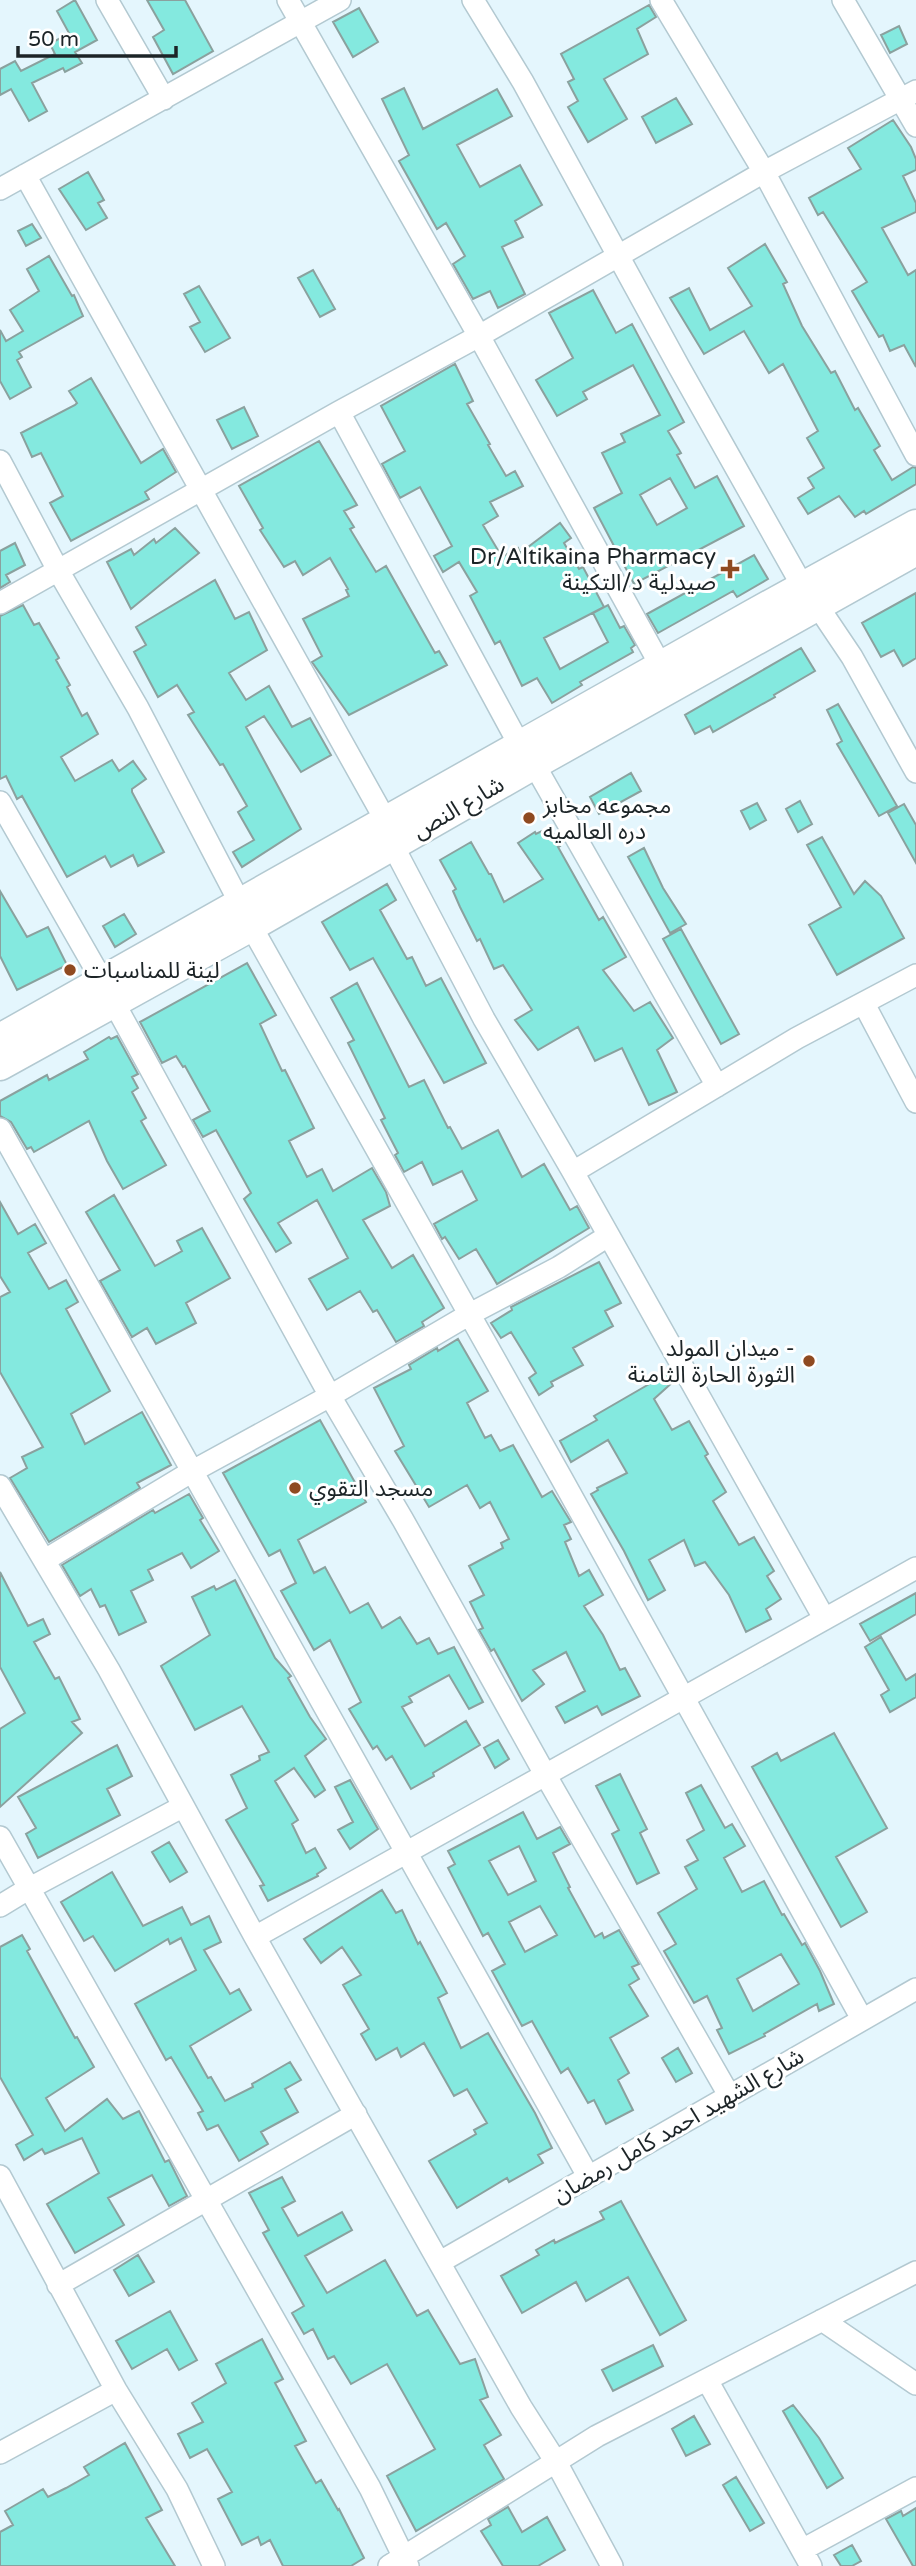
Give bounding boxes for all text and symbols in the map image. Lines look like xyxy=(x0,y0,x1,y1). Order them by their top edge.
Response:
scale bar xyxy=(18,14,175,58)
text: 50 m xyxy=(28,27,79,52)
place label: Dr/Altikaina Pharmacy صيدلية د/التكينة xyxy=(470,543,716,597)
marker: Dr/Altikaina Pharmacy صيدلية د/التكينة xyxy=(722,561,738,577)
street label: شارع النص xyxy=(408,770,510,847)
place label: مجموعه مخابز دره العالميه xyxy=(542,792,671,846)
marker: مجموعه مخابز دره العالميه xyxy=(521,810,537,826)
place label: لينة للمناسبات xyxy=(84,957,220,985)
marker: لينة للمناسبات xyxy=(62,962,78,978)
place label: ميدان المولد - الثورة الحارة الثامنة xyxy=(628,1335,795,1389)
marker: ميدان المولد - الثورة الحارة الثامنة xyxy=(801,1353,817,1369)
place label: مسجد التقوي xyxy=(309,1475,433,1505)
marker: مسجد التقوي xyxy=(287,1480,303,1496)
street label: شارع الشهيد احمد كامل رمضان xyxy=(548,2042,810,2211)

